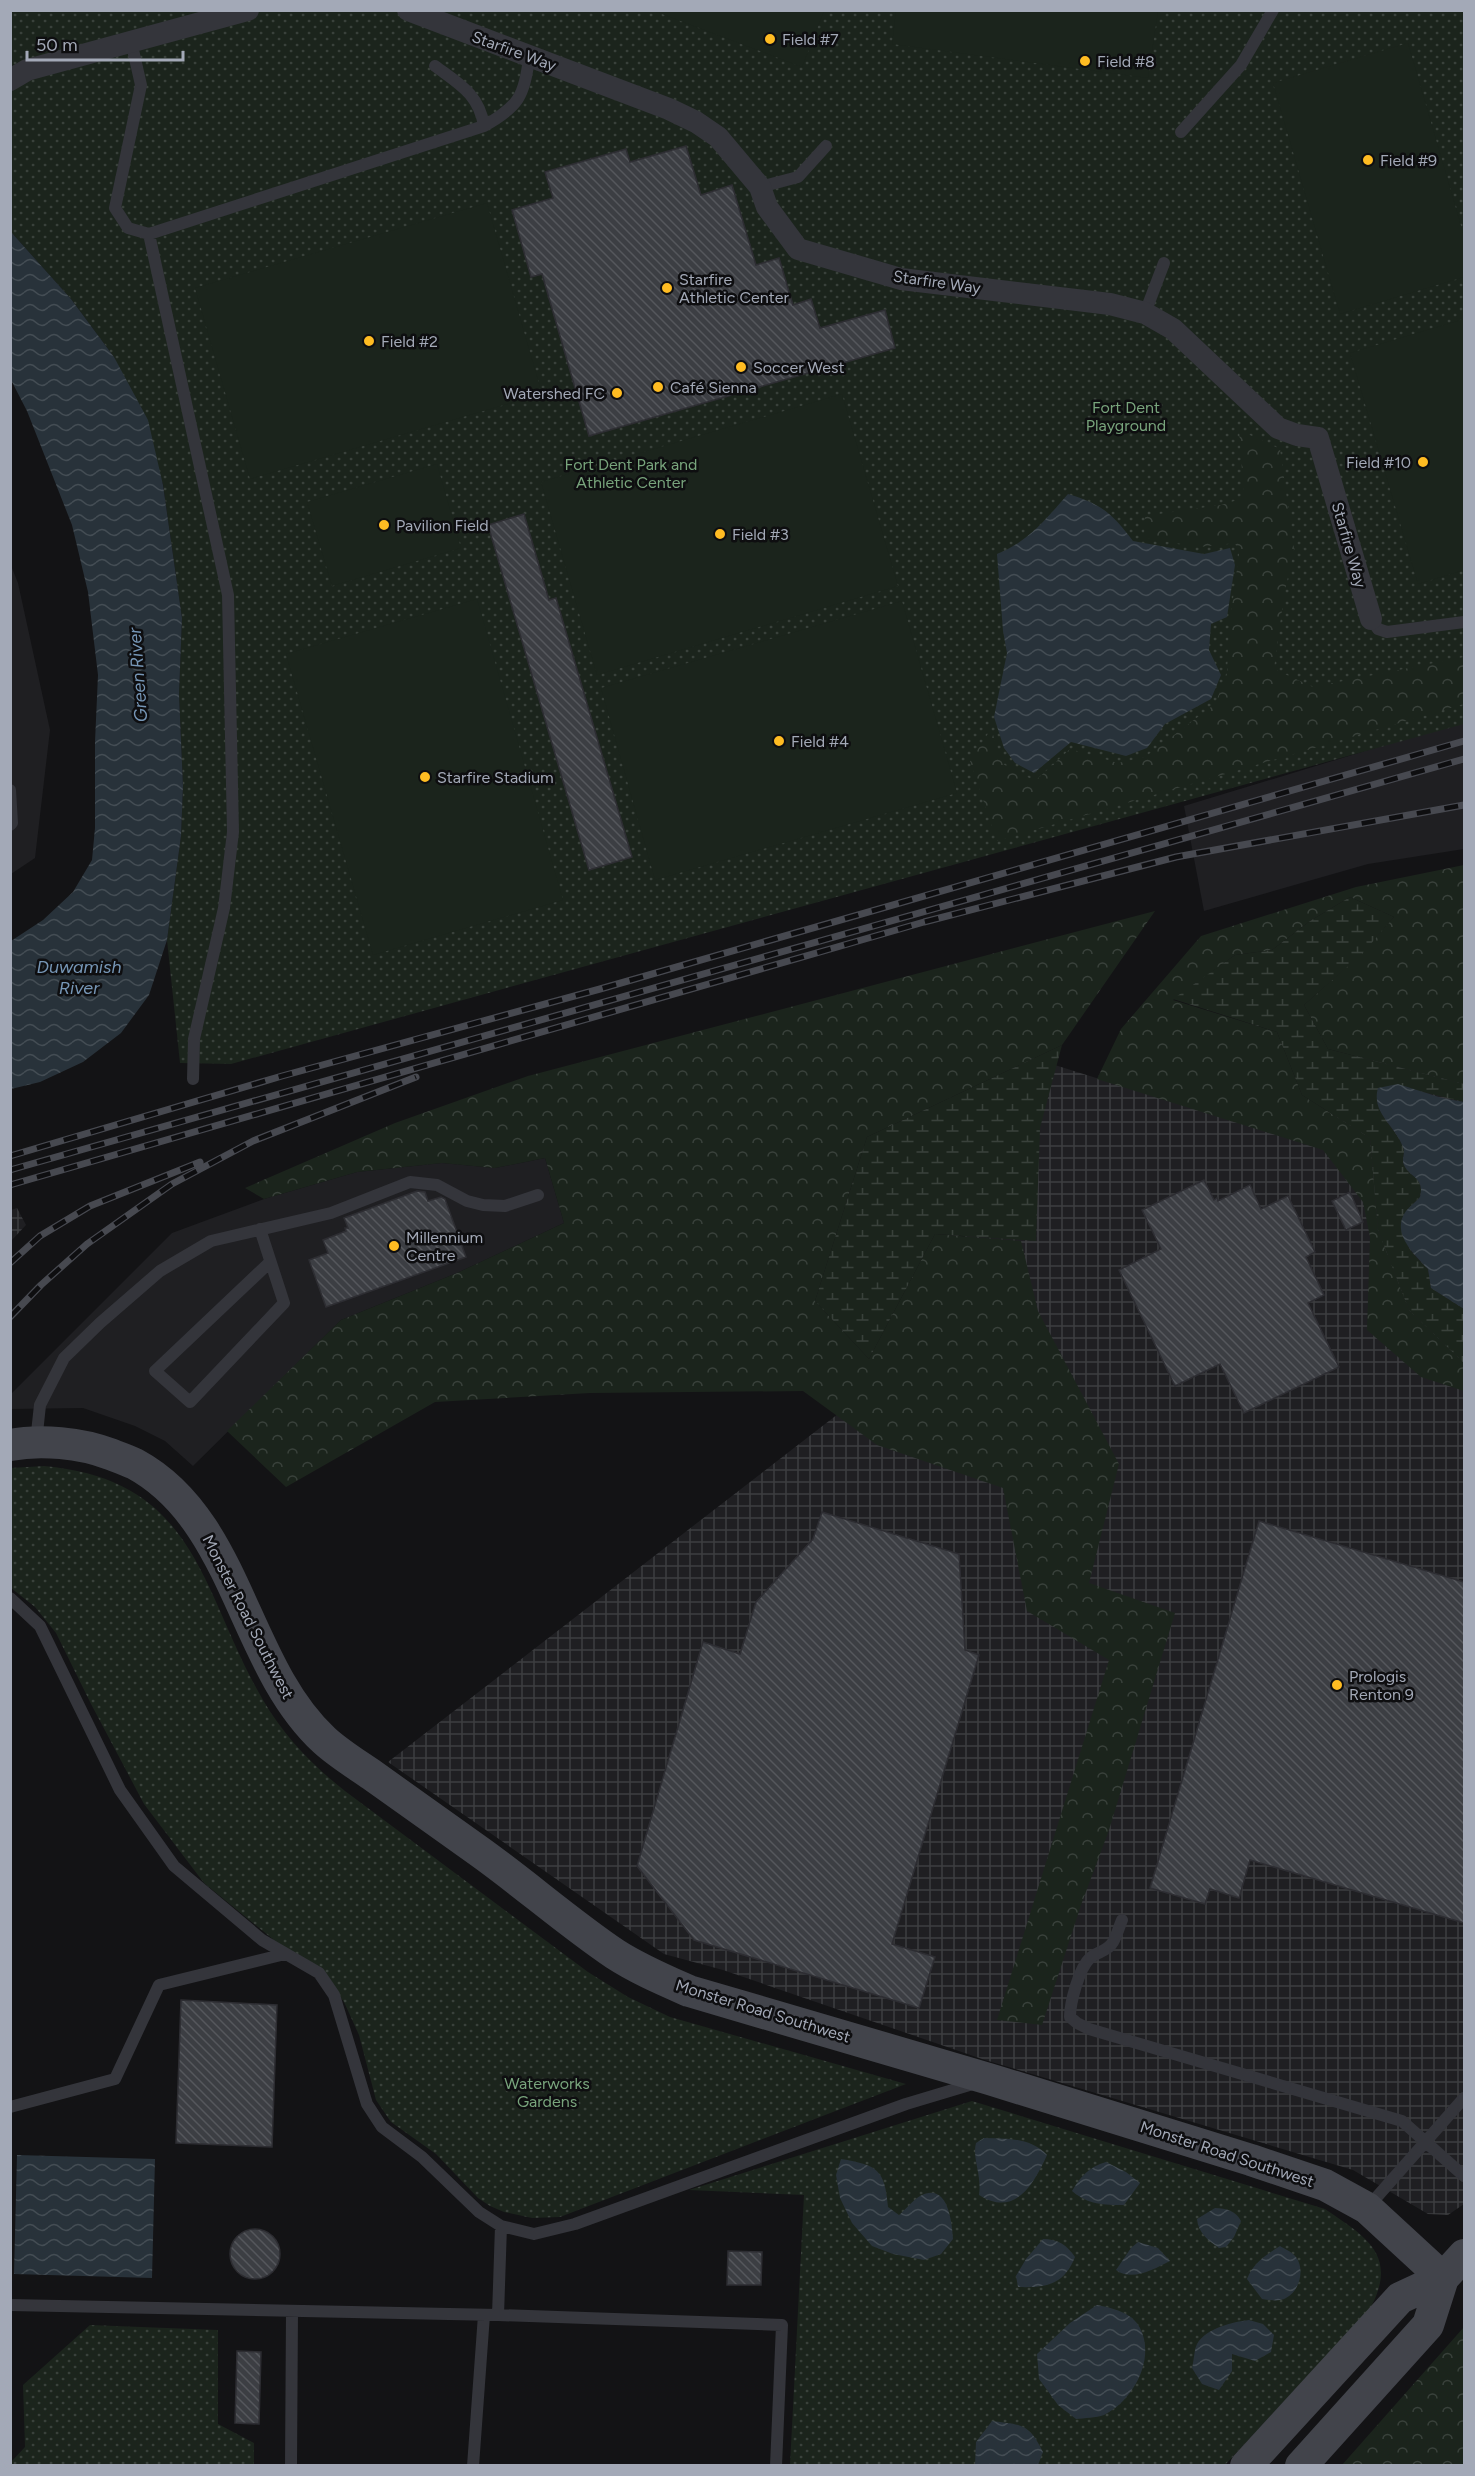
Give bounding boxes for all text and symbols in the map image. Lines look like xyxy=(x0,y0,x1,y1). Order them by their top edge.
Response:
scale bar xyxy=(27,24,183,62)
street label: Starfire Way xyxy=(469,27,559,75)
place label: Field #7 xyxy=(782,30,839,49)
marker: Field #7 xyxy=(763,32,777,46)
text: 50 m xyxy=(36,34,78,56)
place label: Field #8 xyxy=(1097,52,1155,71)
marker: Field #8 xyxy=(1078,54,1092,68)
place label: Field #9 xyxy=(1380,151,1437,170)
marker: Field #9 xyxy=(1361,153,1375,167)
street label: Starfire Way xyxy=(892,266,983,298)
place label: Starfire Athletic Center xyxy=(679,270,789,307)
marker: Starfire Athletic Center xyxy=(660,281,674,295)
place label: Field #2 xyxy=(381,332,438,351)
marker: Field #2 xyxy=(362,334,376,348)
place label: Soccer West xyxy=(753,358,844,377)
marker: Soccer West xyxy=(734,360,748,374)
place label: Café Sienna xyxy=(670,378,757,397)
marker: Café Sienna xyxy=(651,380,665,394)
place label: Watershed FC xyxy=(503,384,605,403)
marker: Watershed FC xyxy=(610,386,624,400)
park label: Fort Dent Playground xyxy=(1086,398,1166,435)
place label: Field #10 xyxy=(1346,453,1411,472)
park label: Fort Dent Park and Athletic Center xyxy=(565,455,697,492)
marker: Field #10 xyxy=(1416,455,1430,469)
street label: Starfire Way xyxy=(1328,500,1370,591)
place label: Pavilion Field xyxy=(396,516,489,535)
marker: Pavilion Field xyxy=(377,518,391,532)
place label: Field #3 xyxy=(732,525,789,544)
marker: Field #3 xyxy=(713,527,727,541)
water label: Green River xyxy=(124,626,152,723)
place label: Field #4 xyxy=(791,732,849,751)
marker: Field #4 xyxy=(772,734,786,748)
place label: Starfire Stadium xyxy=(437,768,554,787)
marker: Starfire Stadium xyxy=(418,770,432,784)
water label: Duwamish River xyxy=(37,956,121,999)
place label: Millennium Centre xyxy=(406,1228,483,1265)
marker: Millennium Centre xyxy=(387,1239,401,1253)
street label: Monster Road Southwest xyxy=(198,1532,298,1702)
place label: Prologis Renton 9 xyxy=(1349,1667,1414,1704)
marker: Prologis Renton 9 xyxy=(1330,1678,1344,1692)
street label: Monster Road Southwest xyxy=(673,1975,853,2047)
park label: Waterworks Gardens xyxy=(504,2074,590,2111)
street label: Monster Road Southwest xyxy=(1138,2117,1316,2191)

